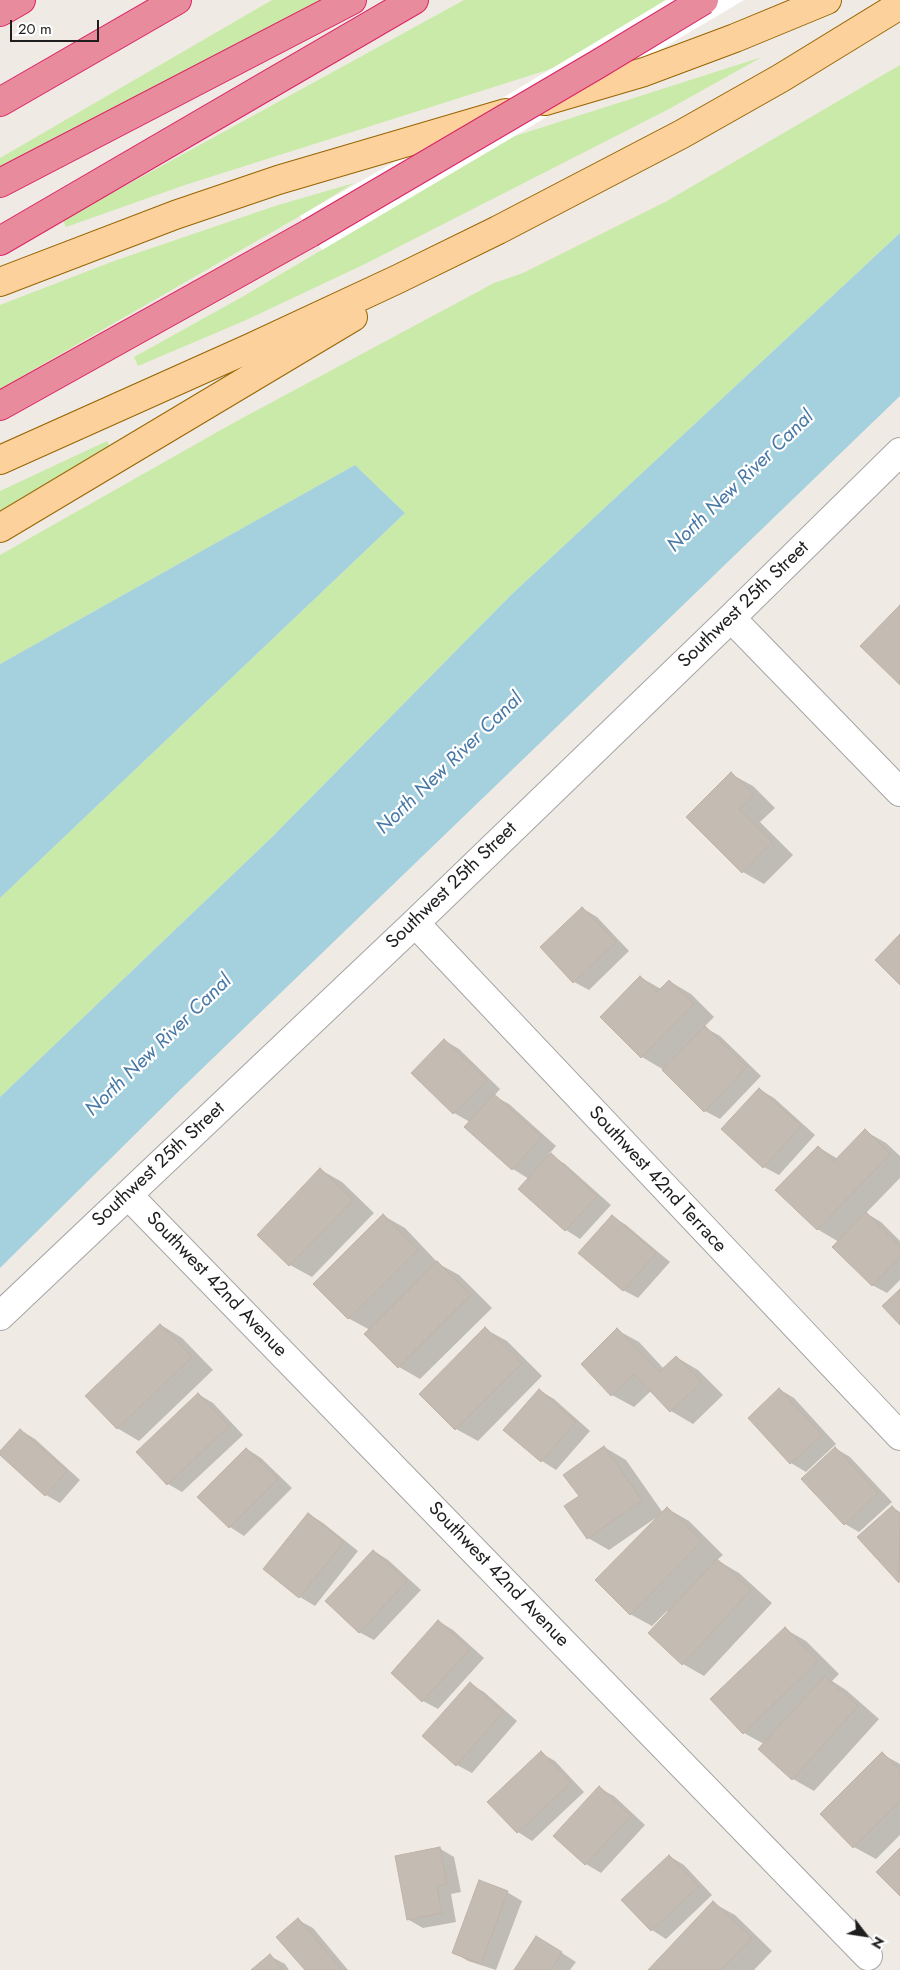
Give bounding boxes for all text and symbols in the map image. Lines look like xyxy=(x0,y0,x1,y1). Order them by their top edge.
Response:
scale bar xyxy=(12,10,101,42)
text: 20 m xyxy=(18,18,52,40)
water label: North New River Canal xyxy=(663,406,819,558)
street label: Southwest 25th Street xyxy=(674,537,814,673)
water label: North New River Canal xyxy=(372,688,528,840)
street label: Southwest 25th Street xyxy=(382,818,522,954)
water label: North New River Canal xyxy=(81,970,237,1122)
street label: Southwest 25th Street xyxy=(88,1098,230,1232)
street label: Southwest 42nd Terrace xyxy=(583,1102,731,1258)
street label: Southwest 42nd Avenue xyxy=(141,1208,291,1362)
street label: Southwest 42nd Avenue xyxy=(423,1498,573,1652)
north arrow xyxy=(840,1910,890,1960)
text: N xyxy=(866,1933,889,1953)

